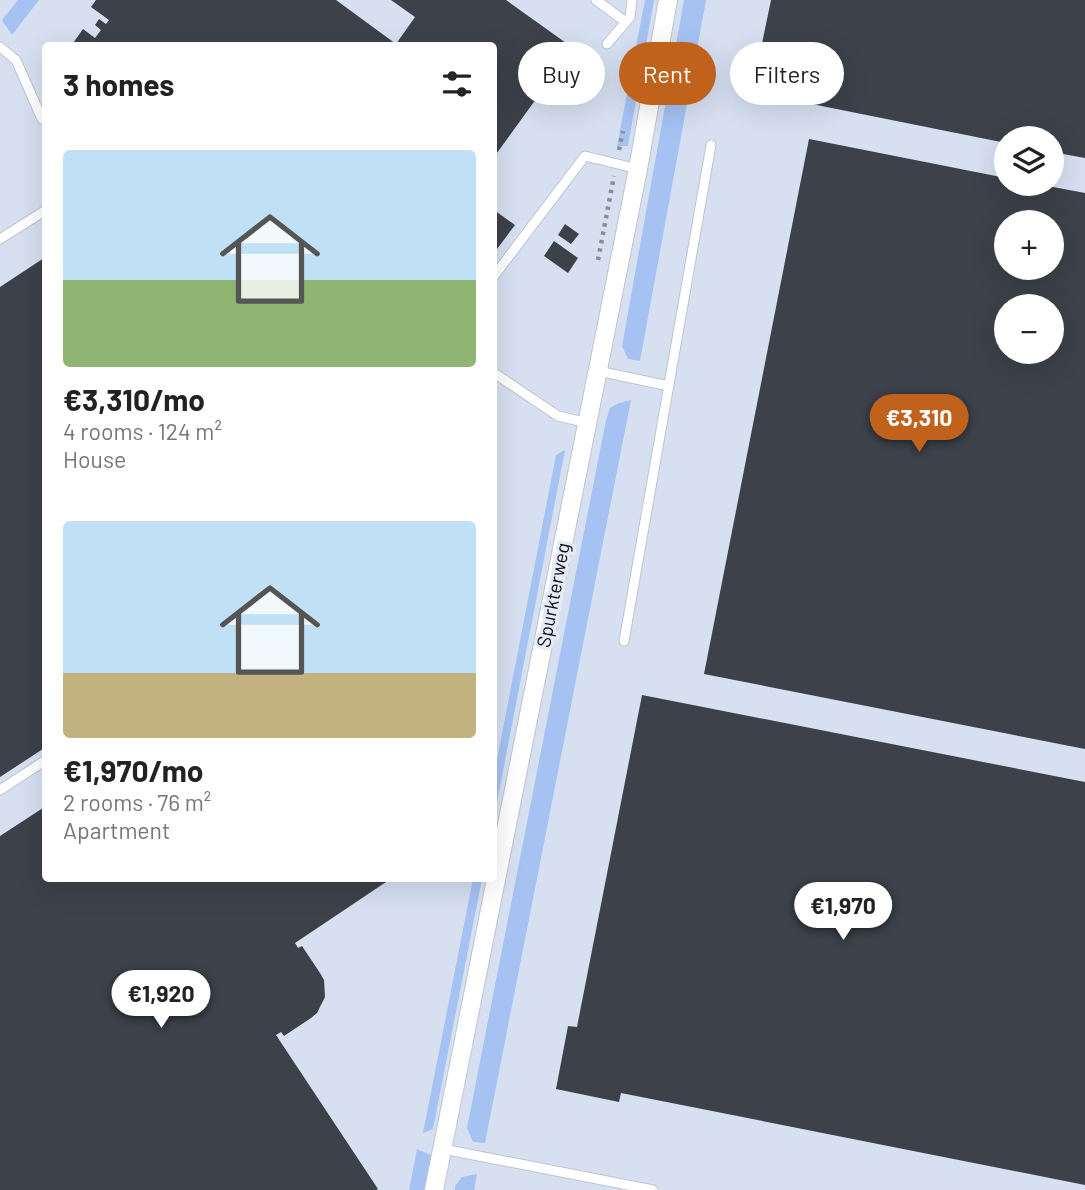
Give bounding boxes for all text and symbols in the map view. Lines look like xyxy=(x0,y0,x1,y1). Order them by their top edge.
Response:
chip: Buy xyxy=(518,42,605,105)
chip: Rent xyxy=(619,42,716,105)
chip: Filters xyxy=(730,42,844,105)
icon: filters xyxy=(438,65,476,103)
text: 3 homes xyxy=(63,66,174,102)
map controls xyxy=(994,126,1064,364)
button: layers xyxy=(994,126,1064,196)
icon: home xyxy=(207,196,333,322)
button: + xyxy=(994,210,1064,280)
button: − xyxy=(994,294,1064,364)
text: €3,310/mo xyxy=(63,381,205,417)
pin: €3,310 xyxy=(862,394,976,454)
text: €3,310 xyxy=(886,403,952,431)
text: 4 rooms · 124 m² xyxy=(63,417,222,445)
text: House xyxy=(63,445,126,473)
street label: Spurkterweg xyxy=(531,541,574,649)
icon: home xyxy=(207,567,333,693)
text: €1,970/mo xyxy=(63,752,204,788)
text: 2 rooms · 76 m² xyxy=(63,788,211,816)
text: Apartment xyxy=(63,816,170,844)
pin: €1,970 xyxy=(786,883,900,942)
text: €1,970 xyxy=(810,891,876,919)
pin: €1,920 xyxy=(104,970,218,1030)
text: €1,920 xyxy=(127,979,195,1007)

